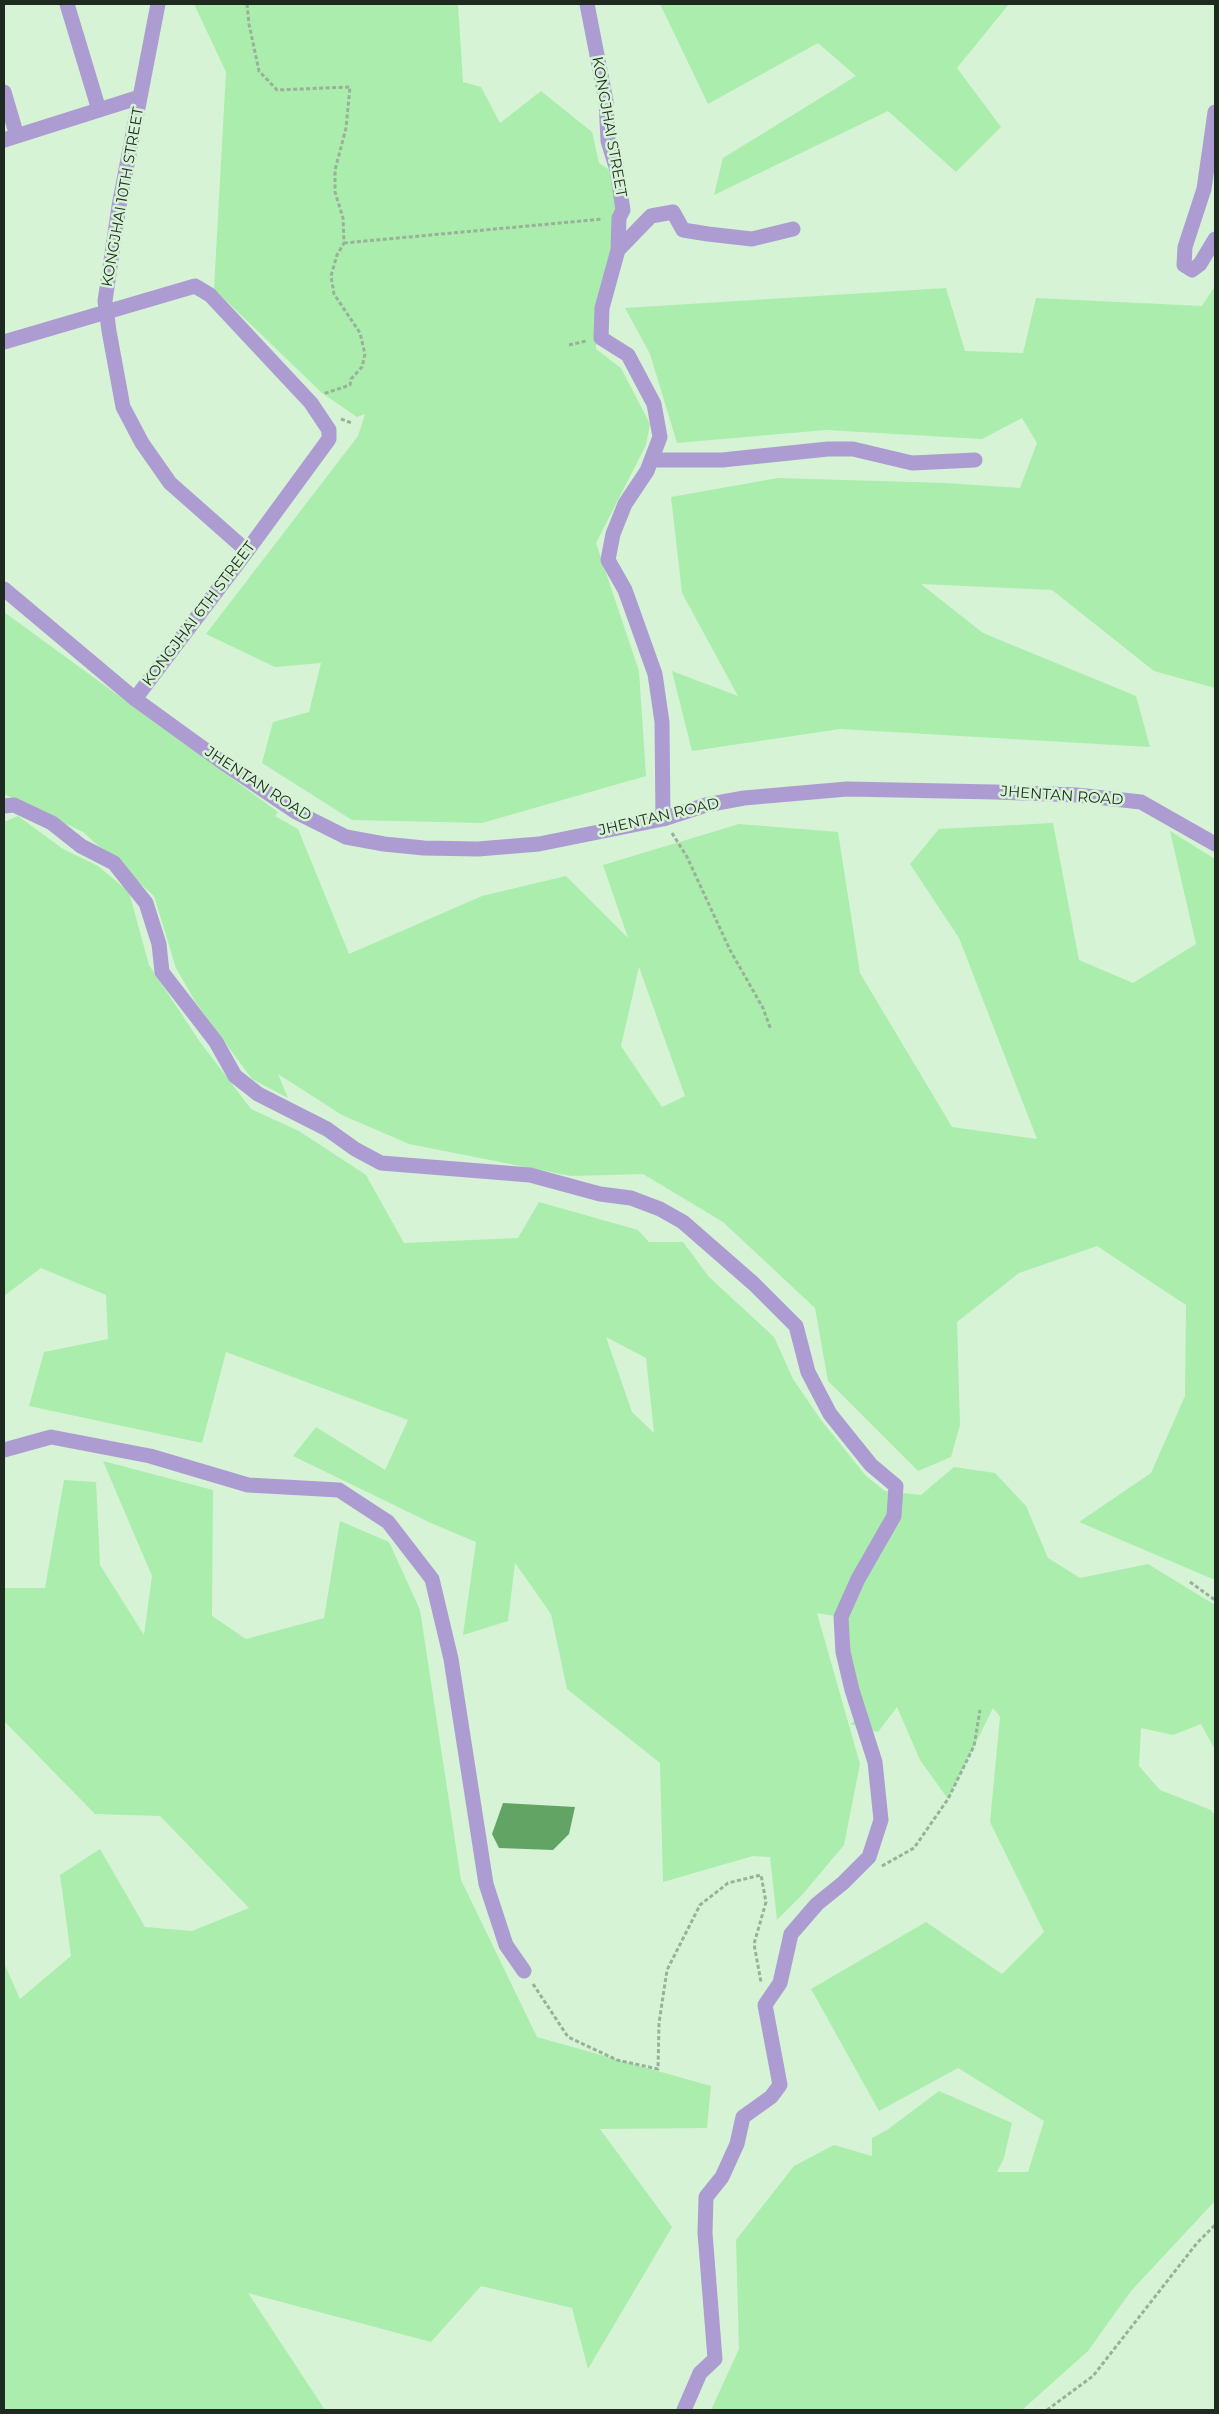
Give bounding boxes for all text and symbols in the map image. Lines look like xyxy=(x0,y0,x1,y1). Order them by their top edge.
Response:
street label: KONGJHAI STREET xyxy=(588,55,630,199)
street label: KONGJHAI 10TH STREET xyxy=(98,106,148,288)
street label: KONGJHAI 6TH STREET xyxy=(139,538,259,690)
street label: JHENTAN ROAD xyxy=(201,743,315,825)
street label: JHENTAN ROAD xyxy=(1000,783,1124,809)
street label: JHENTAN ROAD xyxy=(597,794,721,840)

